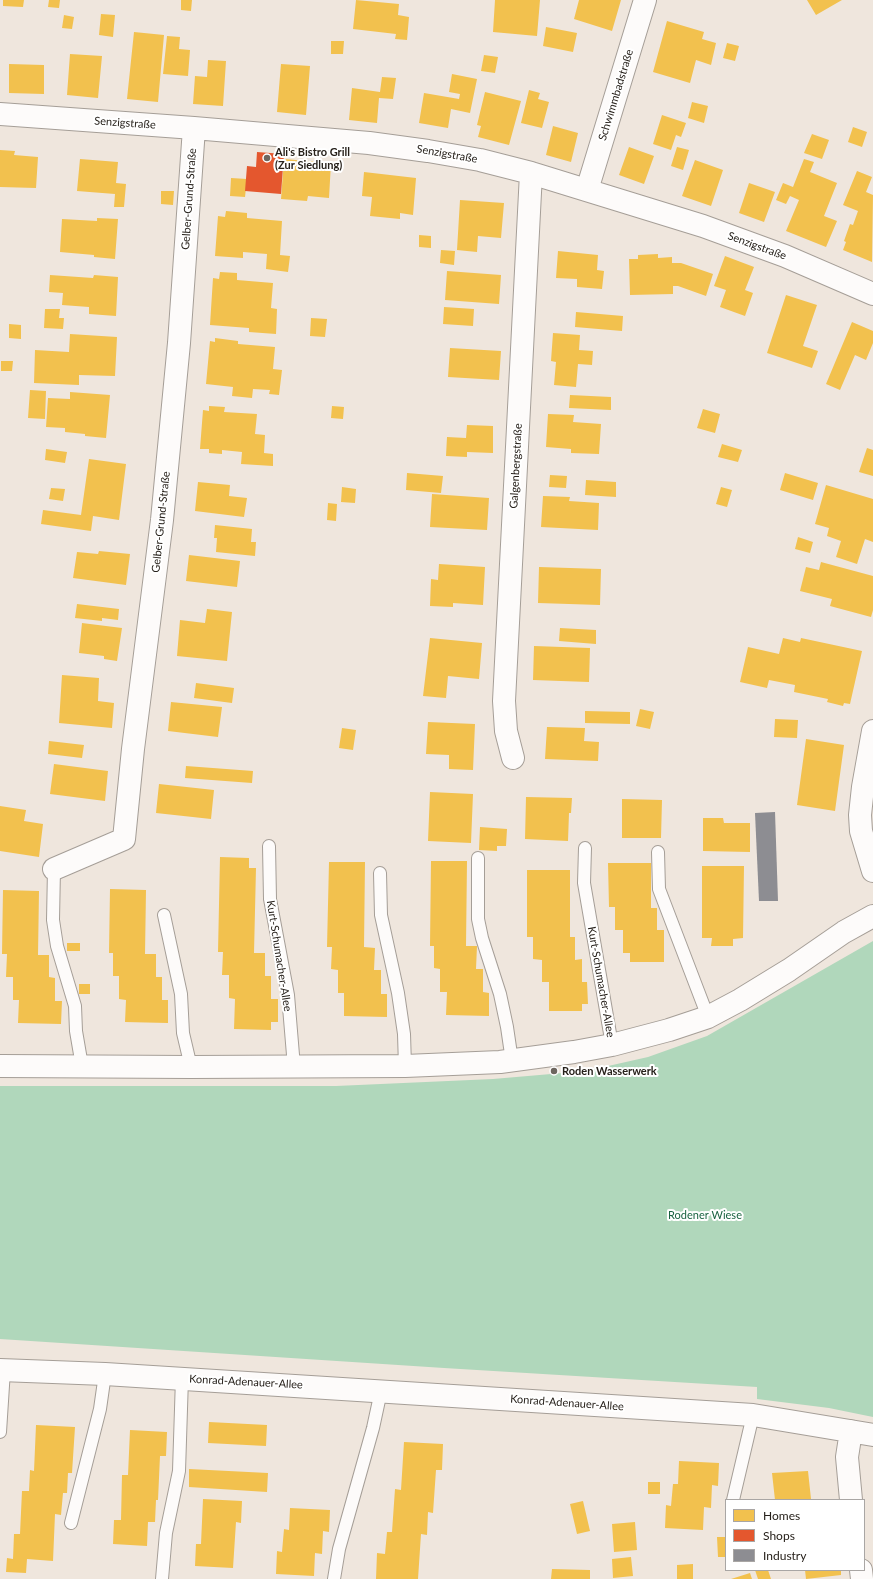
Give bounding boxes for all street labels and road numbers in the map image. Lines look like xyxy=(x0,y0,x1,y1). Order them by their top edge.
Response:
street label: Schwimmbadstraße xyxy=(596,48,636,142)
street label: Senzigstraße xyxy=(94,114,156,132)
street label: Senzigstraße xyxy=(416,142,478,166)
street label: Gelber-Grund-Straße xyxy=(179,148,199,250)
street label: Senzigstraße xyxy=(726,229,788,263)
street label: Galgenbergstraße xyxy=(507,423,525,509)
street label: Gelber-Grund-Straße xyxy=(149,471,173,573)
street label: Kurt-Schumacher-Allee xyxy=(264,899,294,1013)
street label: Kurt-Schumacher-Allee xyxy=(585,925,617,1039)
street label: Konrad-Adenauer-Allee xyxy=(189,1372,303,1392)
street label: Konrad-Adenauer-Allee xyxy=(510,1392,624,1414)

